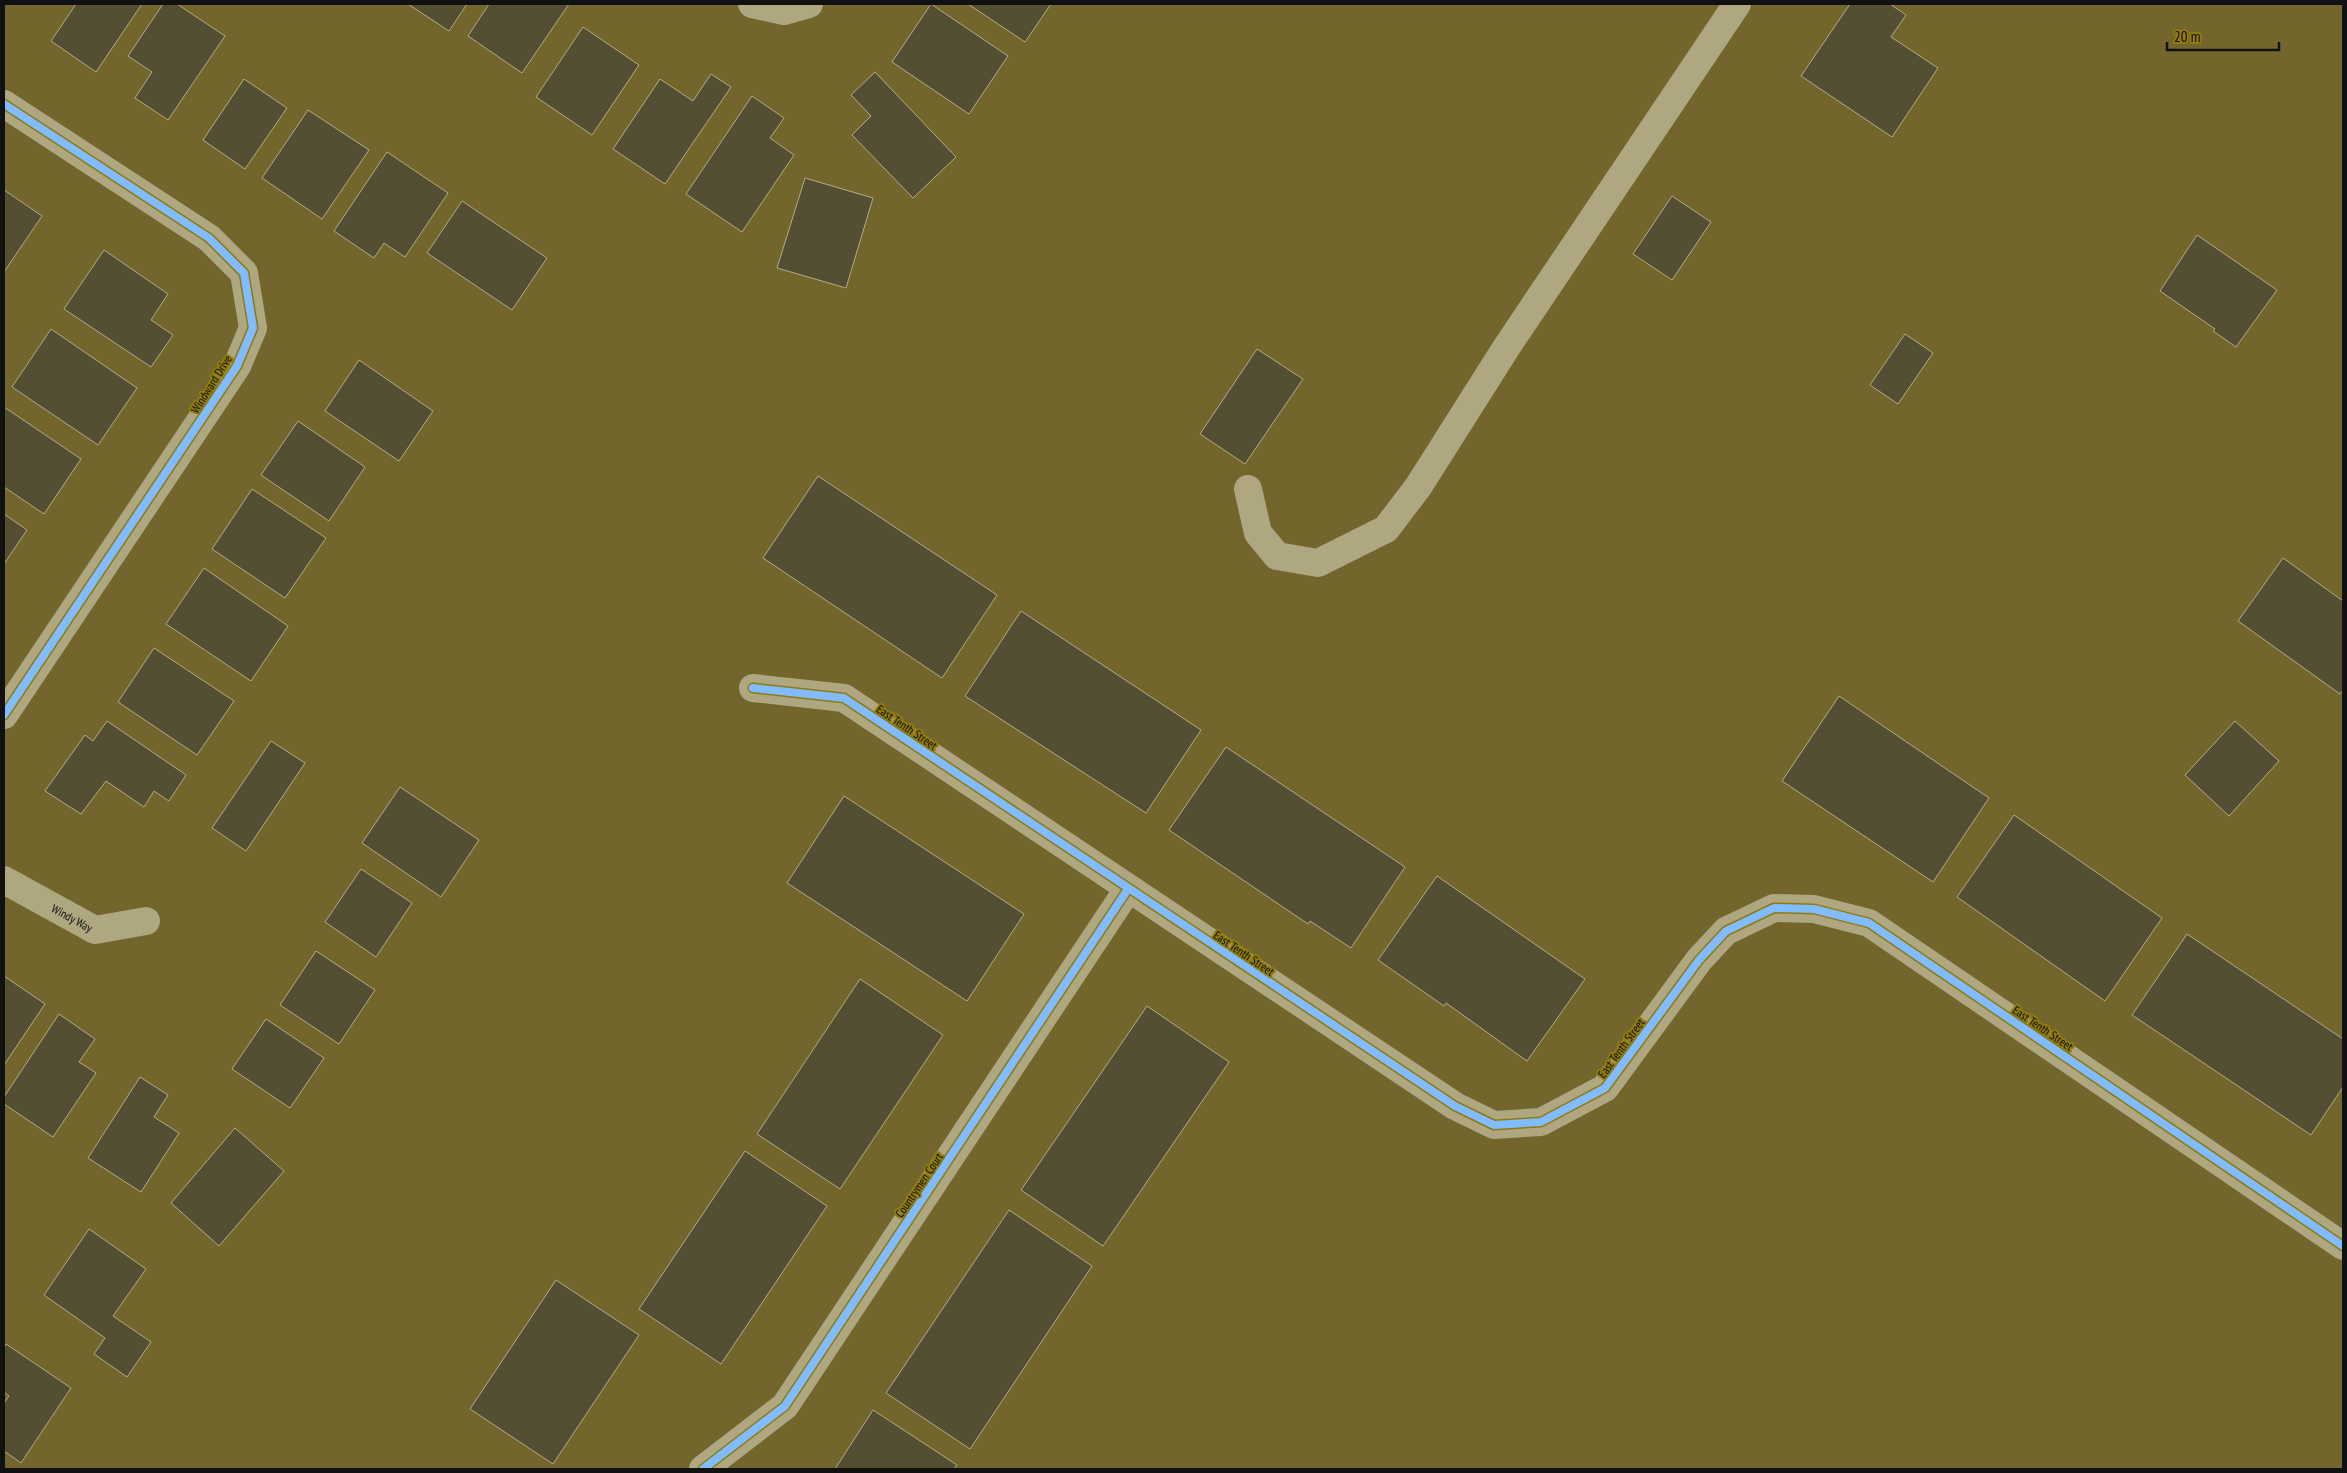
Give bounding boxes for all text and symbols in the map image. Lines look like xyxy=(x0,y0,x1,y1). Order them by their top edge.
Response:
scale bar xyxy=(2167,20,2280,52)
text: 20 m xyxy=(2174,27,2200,46)
street label: Windward Drive xyxy=(187,352,235,416)
street label: East Tenth Street xyxy=(874,701,941,753)
street label: Windy Way xyxy=(49,900,96,935)
street label: East Tenth Street xyxy=(1211,927,1278,979)
street label: East Tenth Street xyxy=(2010,1002,2077,1054)
street label: East Tenth Street xyxy=(1594,1015,1648,1081)
street label: Countrymen Court xyxy=(892,1149,947,1220)

